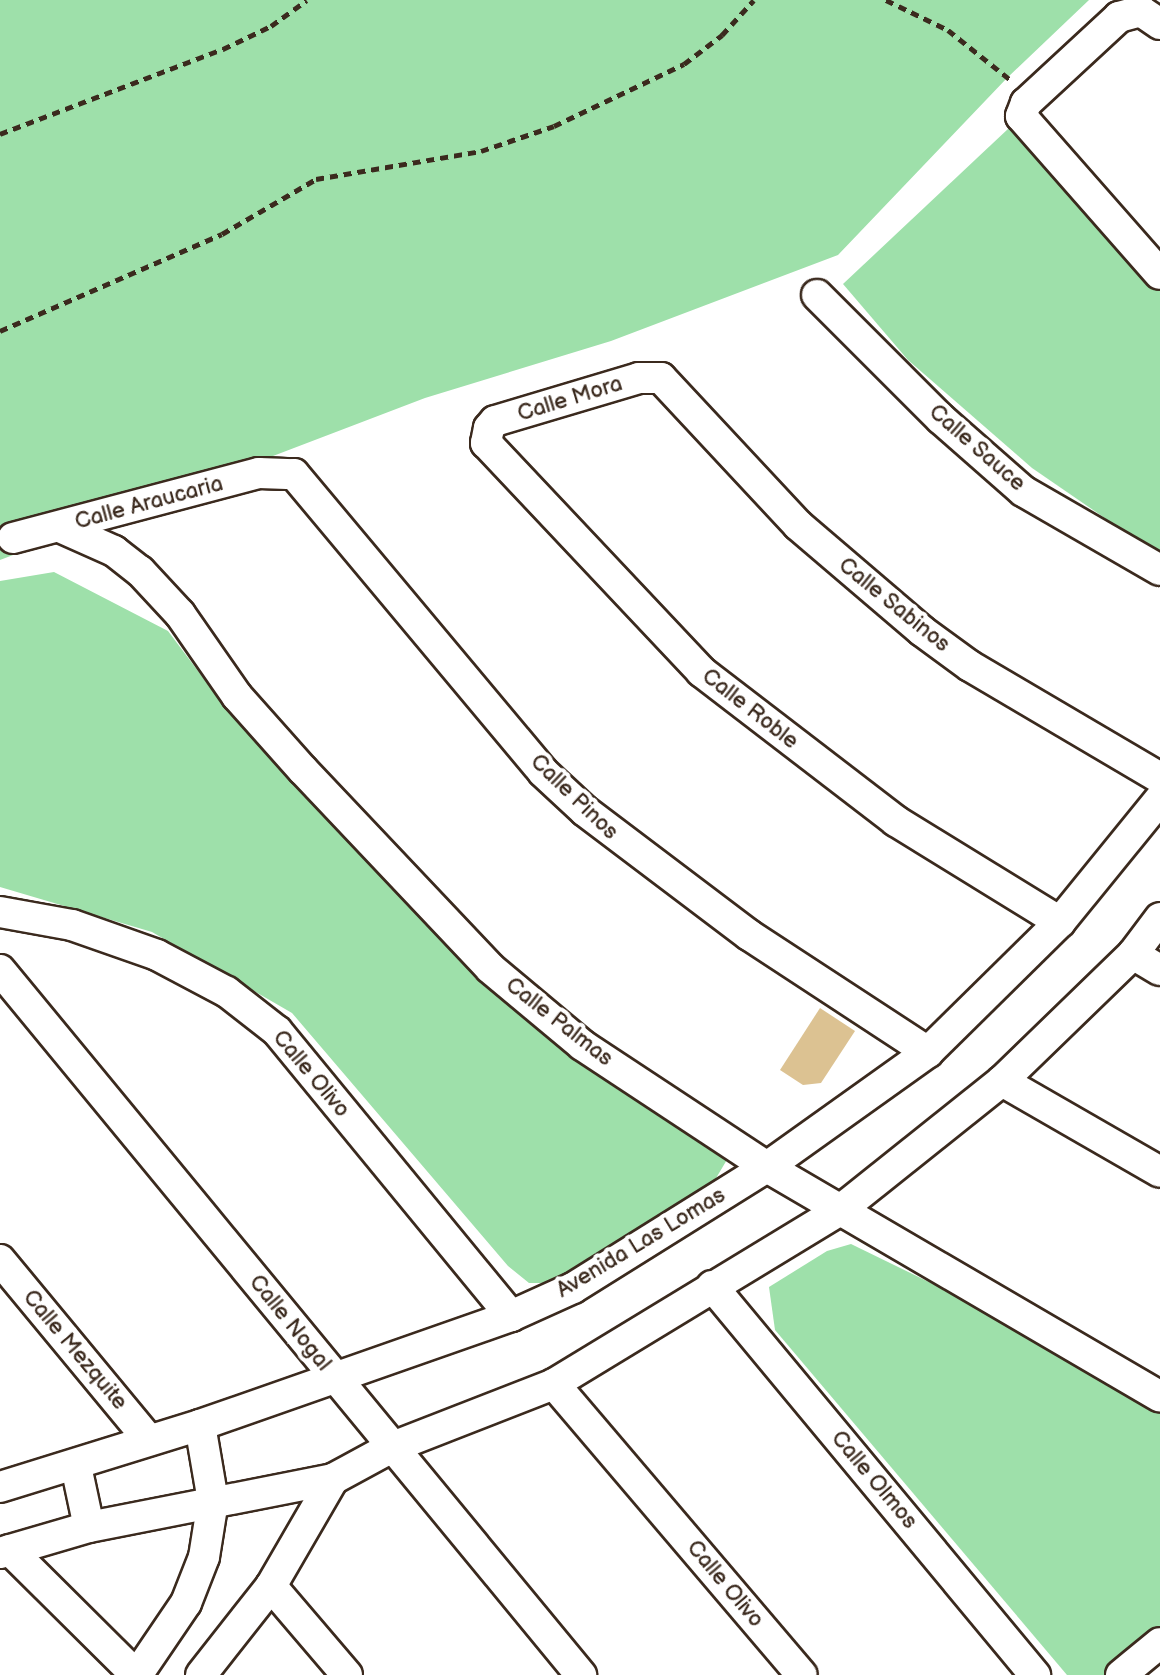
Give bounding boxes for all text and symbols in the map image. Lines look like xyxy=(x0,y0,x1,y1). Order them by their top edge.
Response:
street label: Calle Mora xyxy=(514,371,626,427)
street label: Calle Sauce xyxy=(923,399,1031,497)
street label: Calle Araucaria xyxy=(72,471,226,535)
street label: Calle Sabinos xyxy=(833,552,955,658)
street label: Calle Roble xyxy=(697,663,803,755)
street label: Calle Pinos xyxy=(525,749,623,845)
street label: Calle Palmas xyxy=(500,972,618,1072)
street label: Calle Olivo xyxy=(267,1025,355,1123)
street label: Avenida Las Lomas xyxy=(552,1182,730,1304)
street label: Calle Nogal xyxy=(243,1270,337,1376)
street label: Calle Mezquite xyxy=(17,1285,133,1415)
street label: Calle Olmos xyxy=(825,1426,923,1534)
street label: Calle Olivo xyxy=(681,1535,769,1633)

